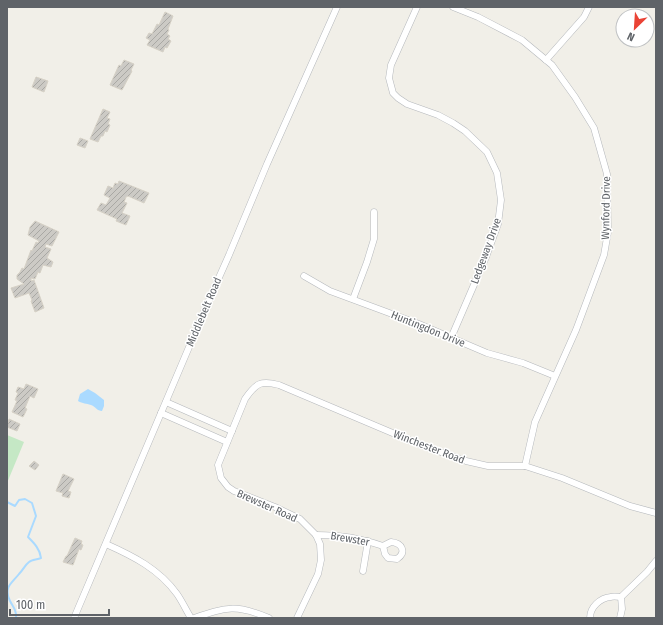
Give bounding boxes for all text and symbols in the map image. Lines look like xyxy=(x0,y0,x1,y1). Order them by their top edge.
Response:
north arrow xyxy=(615,8,655,48)
text: N xyxy=(625,29,637,44)
street label: Wynford Drive xyxy=(599,176,613,240)
street label: Ledgeway Drive xyxy=(468,216,504,286)
street label: Middlebelt Road xyxy=(184,275,224,349)
street label: Huntingdon Drive xyxy=(389,308,467,350)
street label: Winchester Road xyxy=(391,427,467,467)
street label: Brewster Road xyxy=(235,487,299,525)
street label: Brewster xyxy=(329,529,371,549)
scale bar xyxy=(10,591,109,617)
text: 100 m xyxy=(16,598,45,612)

